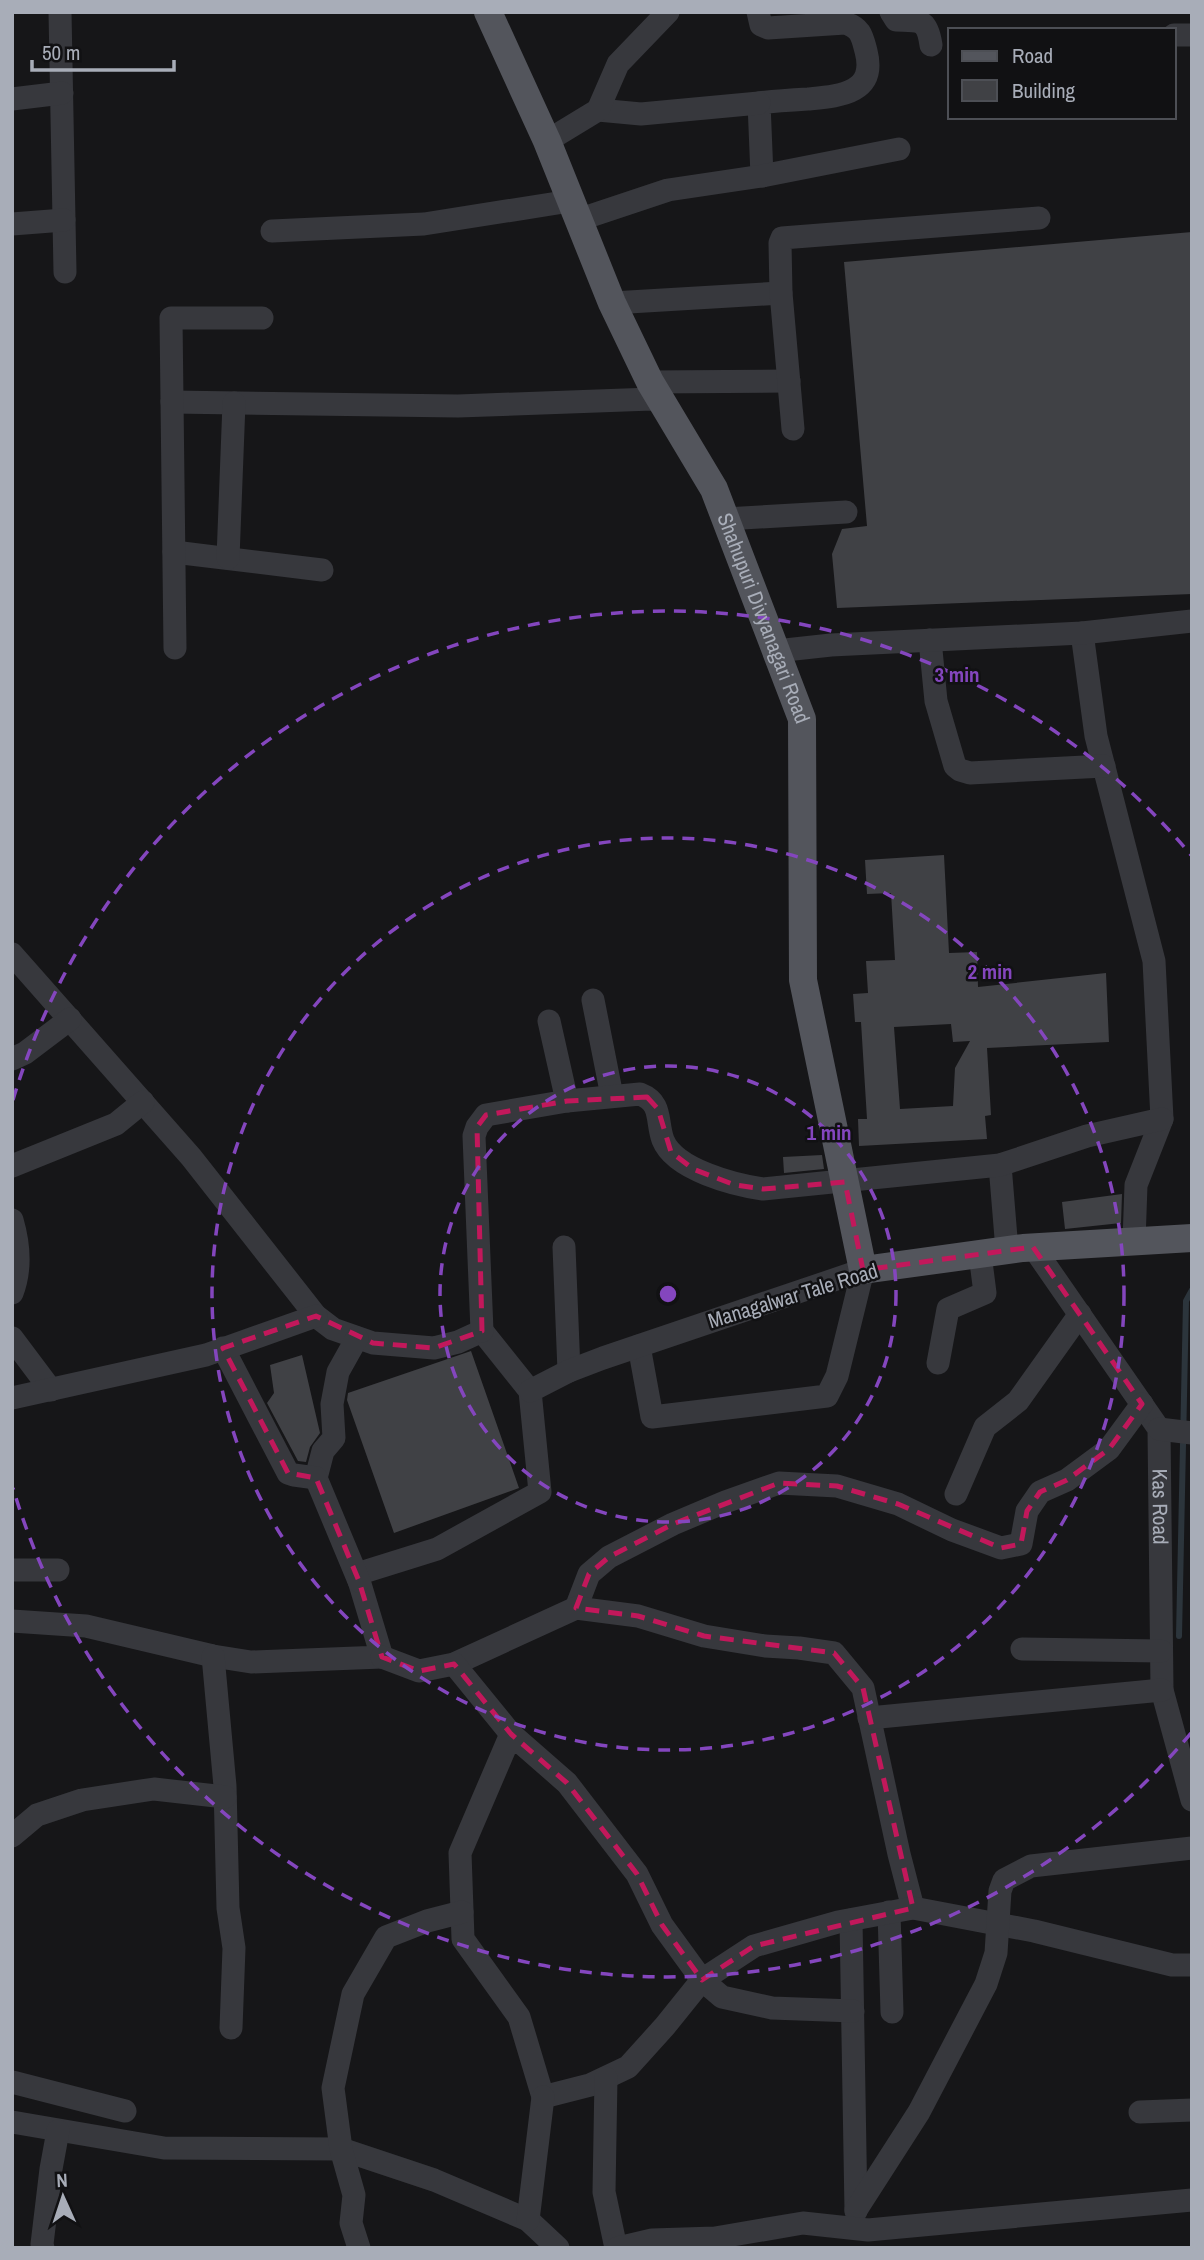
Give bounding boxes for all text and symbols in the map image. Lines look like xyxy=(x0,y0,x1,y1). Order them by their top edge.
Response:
scale bar xyxy=(32,28,173,72)
legend xyxy=(948,28,1176,119)
text: 50 m xyxy=(42,38,80,67)
text: Road xyxy=(1012,41,1053,70)
text: Building xyxy=(1012,76,1076,105)
street label: Shahupuri Divyanagari Road xyxy=(710,509,817,727)
text: 3 min xyxy=(935,660,979,689)
text: 2 min xyxy=(968,957,1012,986)
text: 1 min xyxy=(807,1118,851,1147)
street label: Managalwar Tale Road xyxy=(704,1256,881,1335)
centre of rings xyxy=(656,1282,680,1306)
street label: Kas Road xyxy=(1145,1469,1175,1545)
north arrow xyxy=(28,2162,98,2232)
text: N xyxy=(56,2167,68,2193)

